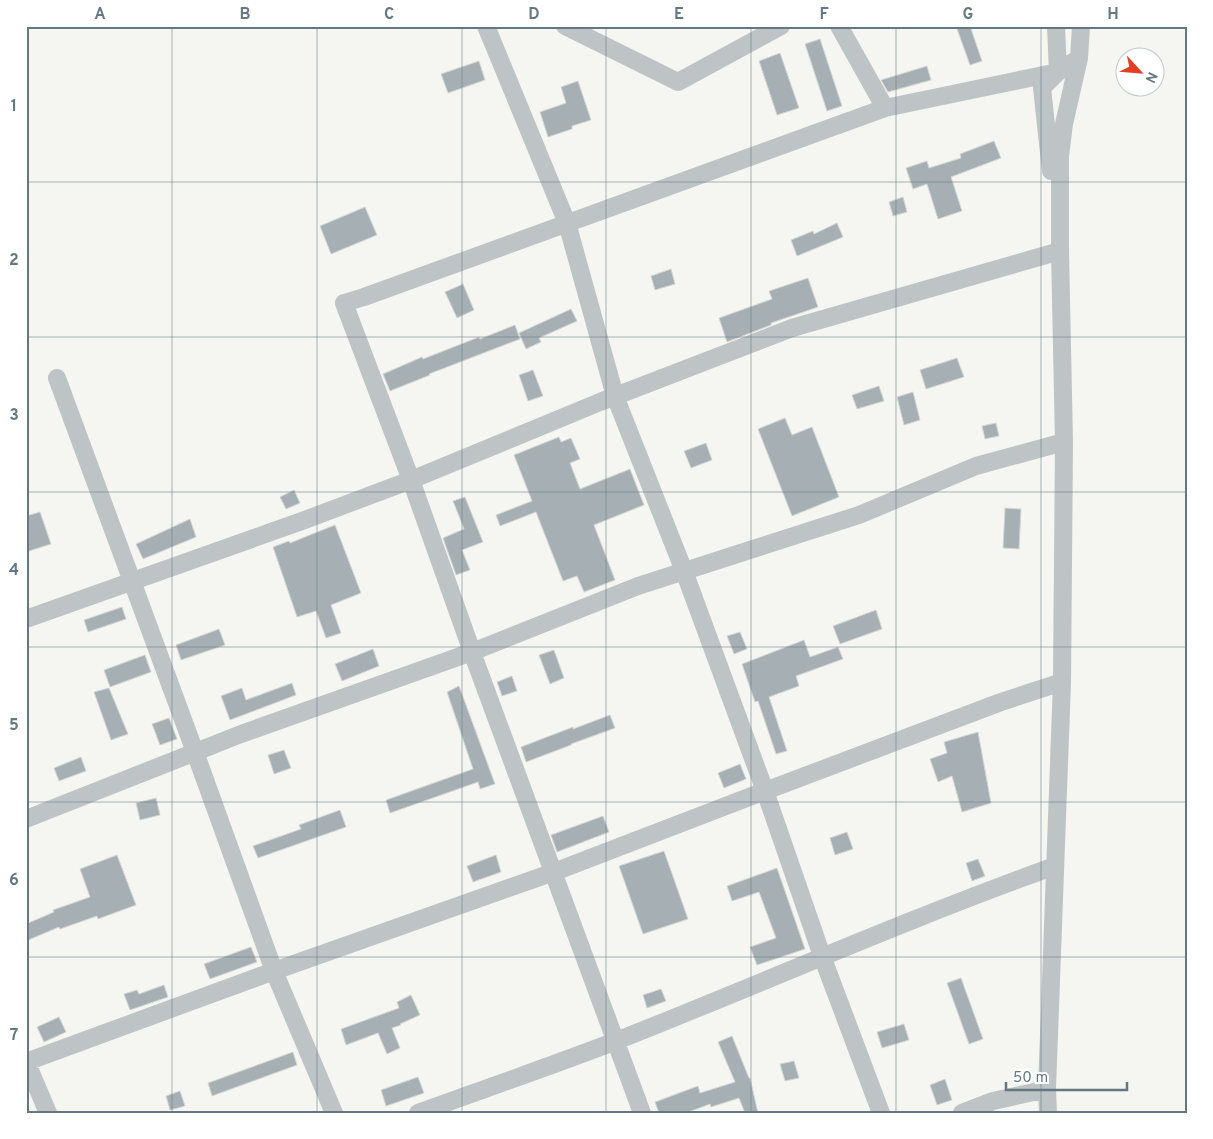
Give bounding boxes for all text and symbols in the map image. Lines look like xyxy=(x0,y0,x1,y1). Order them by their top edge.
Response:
text: A xyxy=(94,5,106,25)
text: B xyxy=(239,5,251,25)
text: C xyxy=(384,5,394,25)
text: D xyxy=(528,5,540,25)
text: E xyxy=(674,5,684,25)
text: F xyxy=(819,5,829,25)
text: G xyxy=(963,5,973,25)
text: H xyxy=(1107,5,1119,25)
north arrow xyxy=(1116,48,1166,98)
text: N xyxy=(1140,69,1160,85)
text: 1 xyxy=(11,97,17,117)
text: 2 xyxy=(9,251,19,271)
text: 3 xyxy=(9,406,19,426)
text: 4 xyxy=(9,561,19,581)
text: 5 xyxy=(9,716,19,736)
text: 6 xyxy=(9,871,19,891)
text: 7 xyxy=(10,1026,18,1046)
scale bar xyxy=(1006,1059,1127,1091)
text: 50 m xyxy=(1013,1069,1048,1088)

